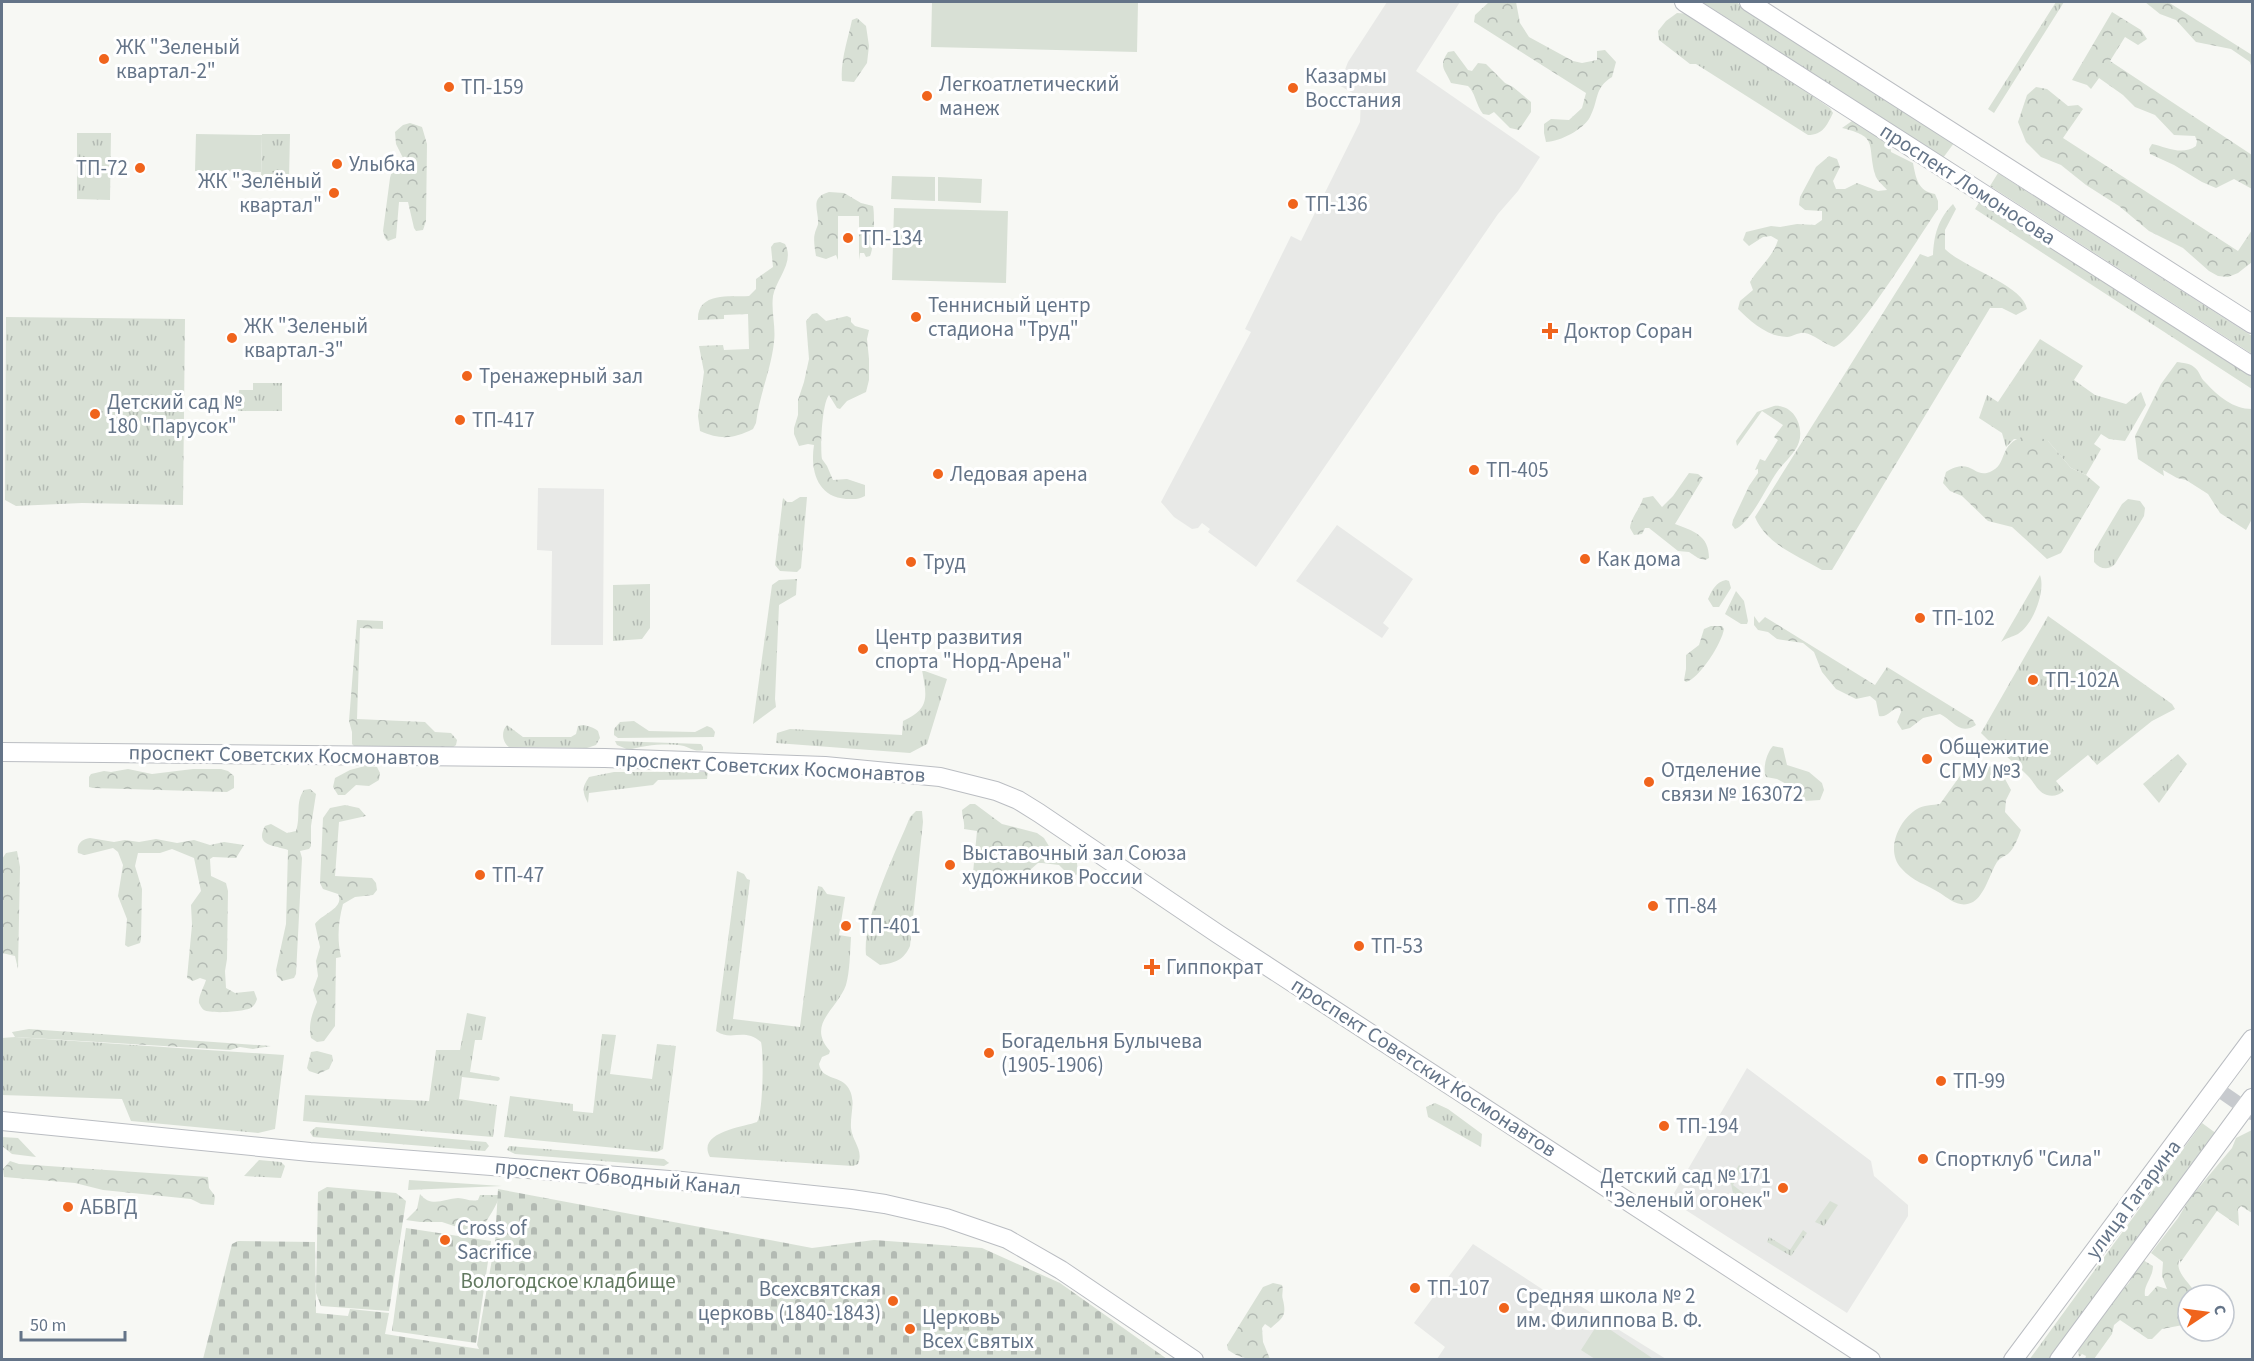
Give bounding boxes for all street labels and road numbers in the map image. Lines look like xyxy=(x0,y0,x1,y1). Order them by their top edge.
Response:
street label: проспект Ломоносова xyxy=(1874,116,2062,252)
street label: проспект Советских Космонавтов xyxy=(128,737,440,773)
street label: проспект Советских Космонавтов xyxy=(614,744,926,790)
street label: проспект Советских Космонавтов xyxy=(1286,970,1562,1164)
street label: улица Гагарина xyxy=(2078,1133,2188,1265)
street label: проспект Обводный Канал xyxy=(494,1151,742,1203)

